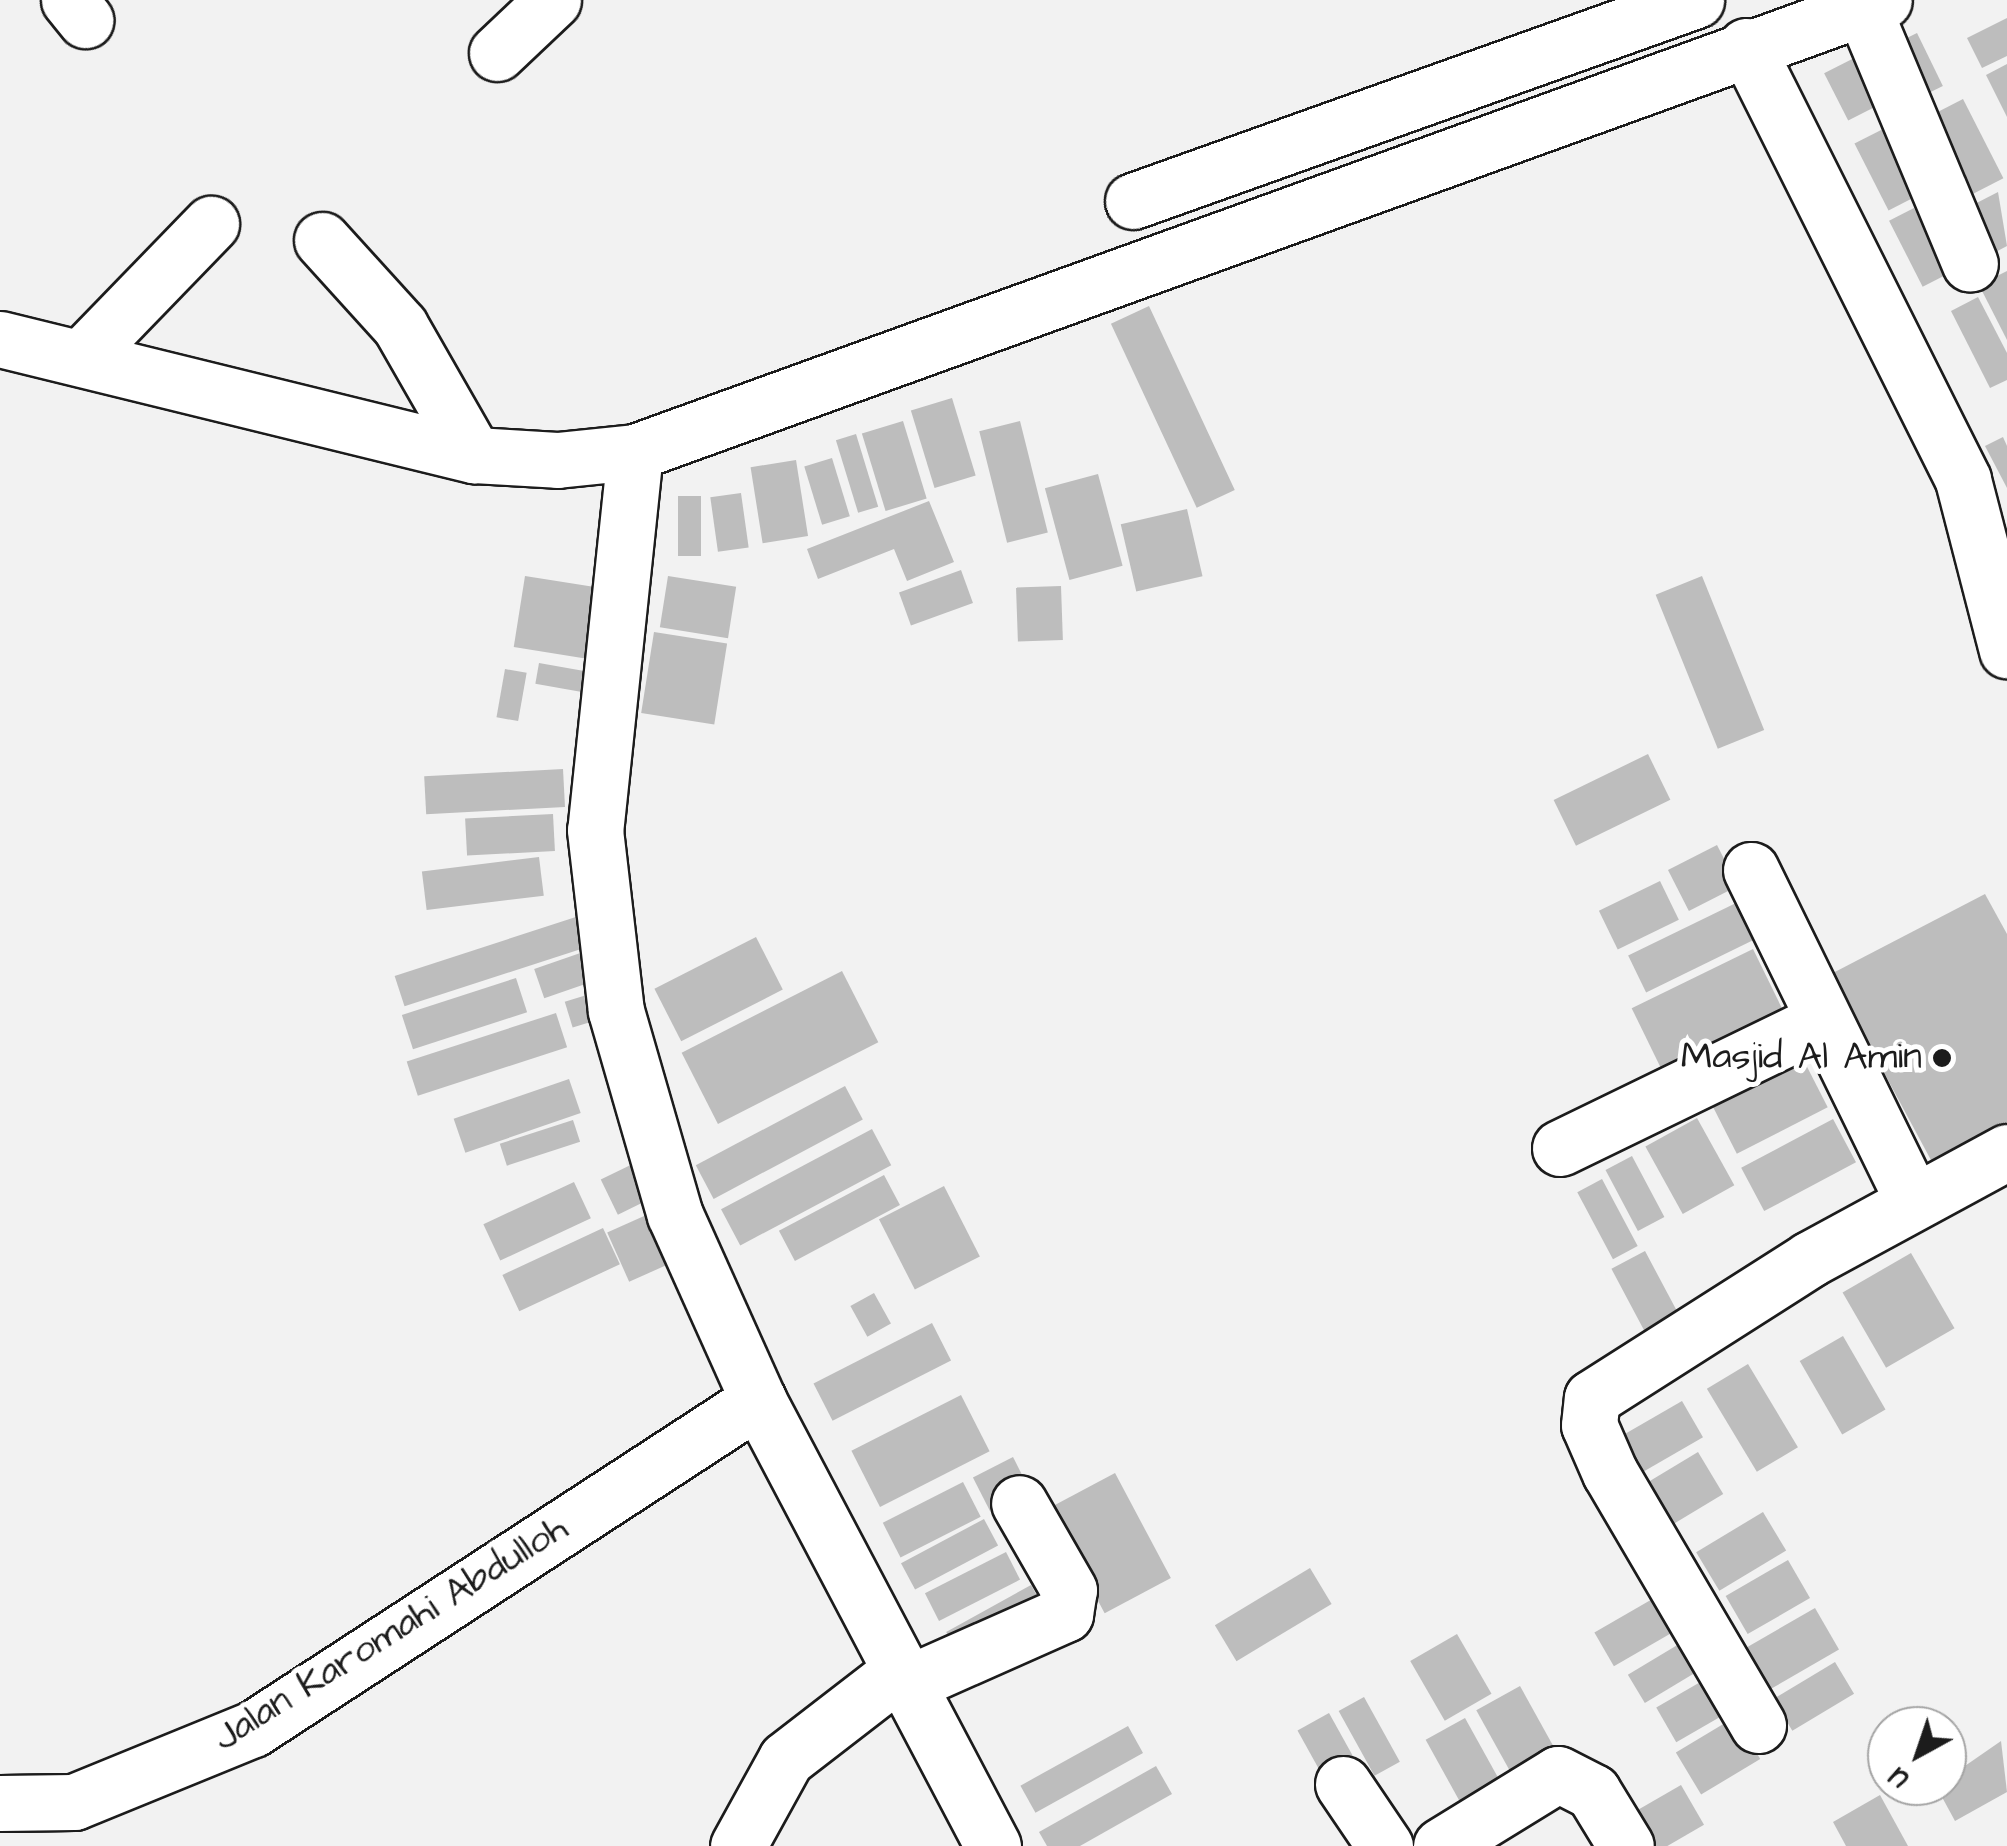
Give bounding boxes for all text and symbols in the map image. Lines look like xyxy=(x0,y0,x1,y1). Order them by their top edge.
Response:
place label: Masjid Al Amin xyxy=(1681,1035,1922,1081)
marker: Masjid Al Amin xyxy=(1931,1047,1953,1069)
street label: Jalan Karomahi Abdulloh xyxy=(206,1506,576,1762)
north arrow xyxy=(1867,1706,1967,1806)
text: U xyxy=(1880,1758,1917,1798)

